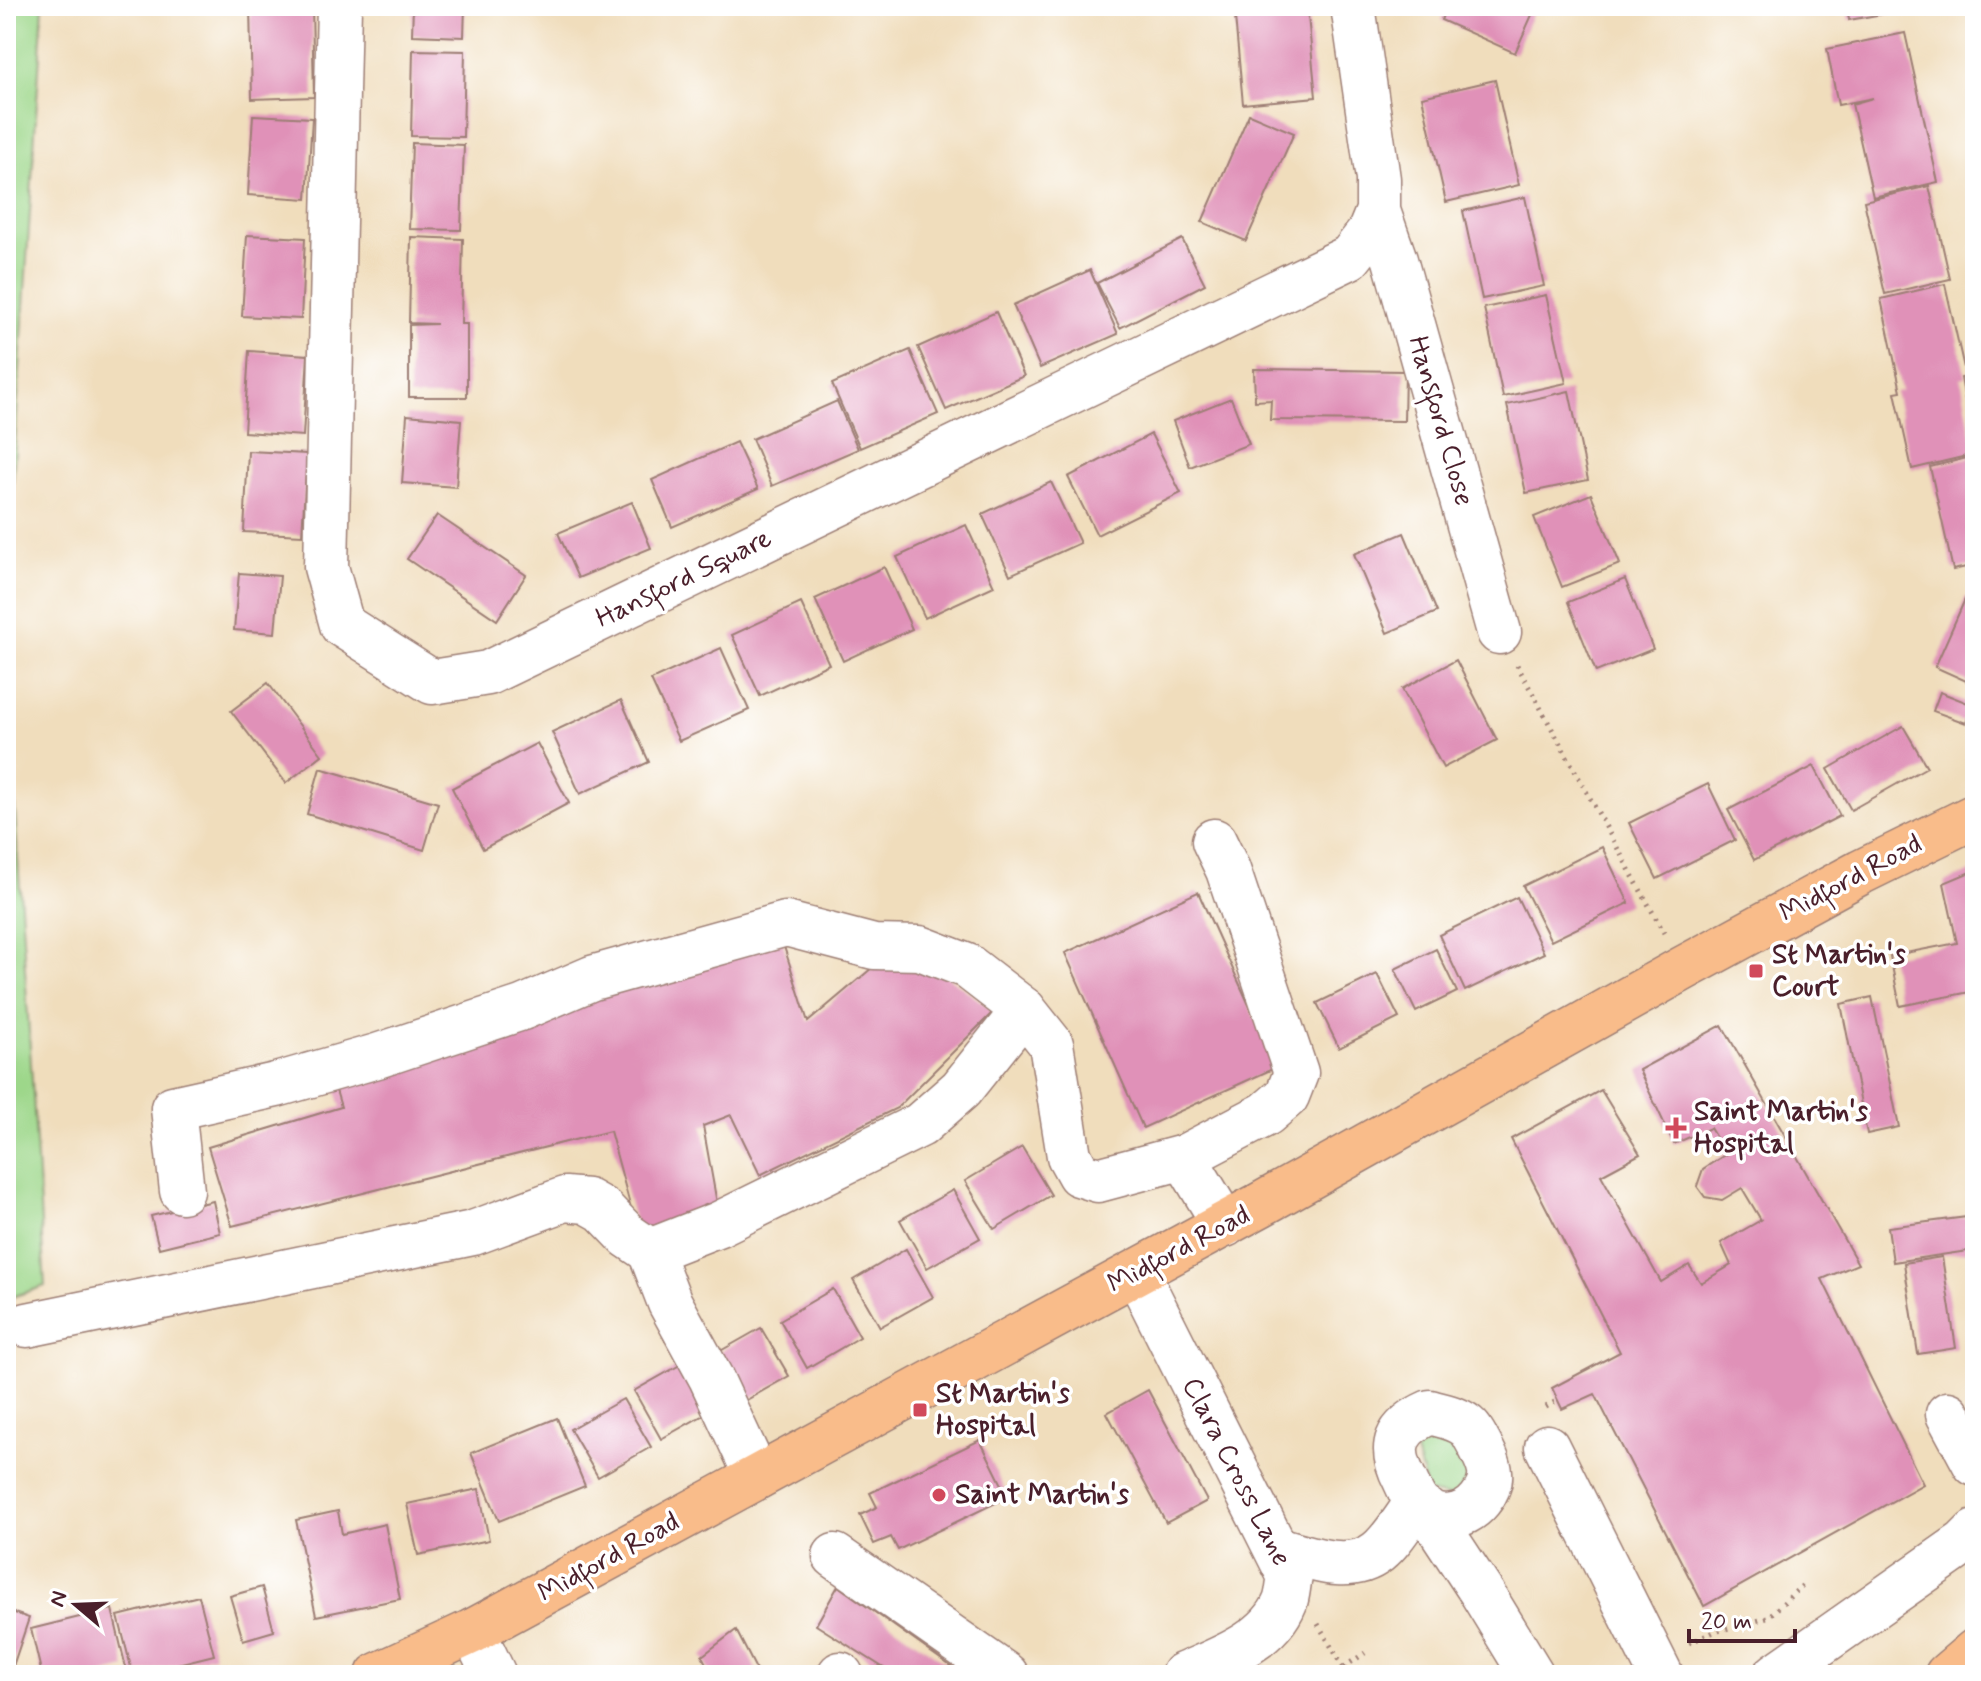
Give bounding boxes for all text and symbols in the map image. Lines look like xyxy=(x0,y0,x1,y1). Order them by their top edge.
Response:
street label: Hansford Close xyxy=(1396,332,1482,511)
street label: Hansford Square xyxy=(590,520,779,639)
street label: Midford Road xyxy=(1773,826,1930,934)
place label: St Martin's Court xyxy=(1772,937,1906,1006)
marker: St Martin's Court xyxy=(1747,962,1765,980)
place label: Saint Martin's Hospital xyxy=(1694,1094,1869,1163)
marker: Saint Martin's Hospital xyxy=(1665,1117,1687,1139)
street label: Midford Road xyxy=(1101,1197,1258,1305)
street label: Clara Cross Lane xyxy=(1172,1371,1300,1573)
place label: St Martin's Hospital xyxy=(936,1376,1070,1445)
marker: St Martin's Hospital xyxy=(911,1401,929,1419)
place label: Saint Martin's xyxy=(955,1477,1130,1514)
marker: Saint Martin's xyxy=(930,1486,948,1504)
street label: Midford Road xyxy=(532,1504,687,1614)
north arrow xyxy=(36,1565,116,1645)
text: N xyxy=(43,1588,75,1611)
scale bar xyxy=(1689,1593,1795,1643)
text: 20 m xyxy=(1701,1607,1752,1638)

